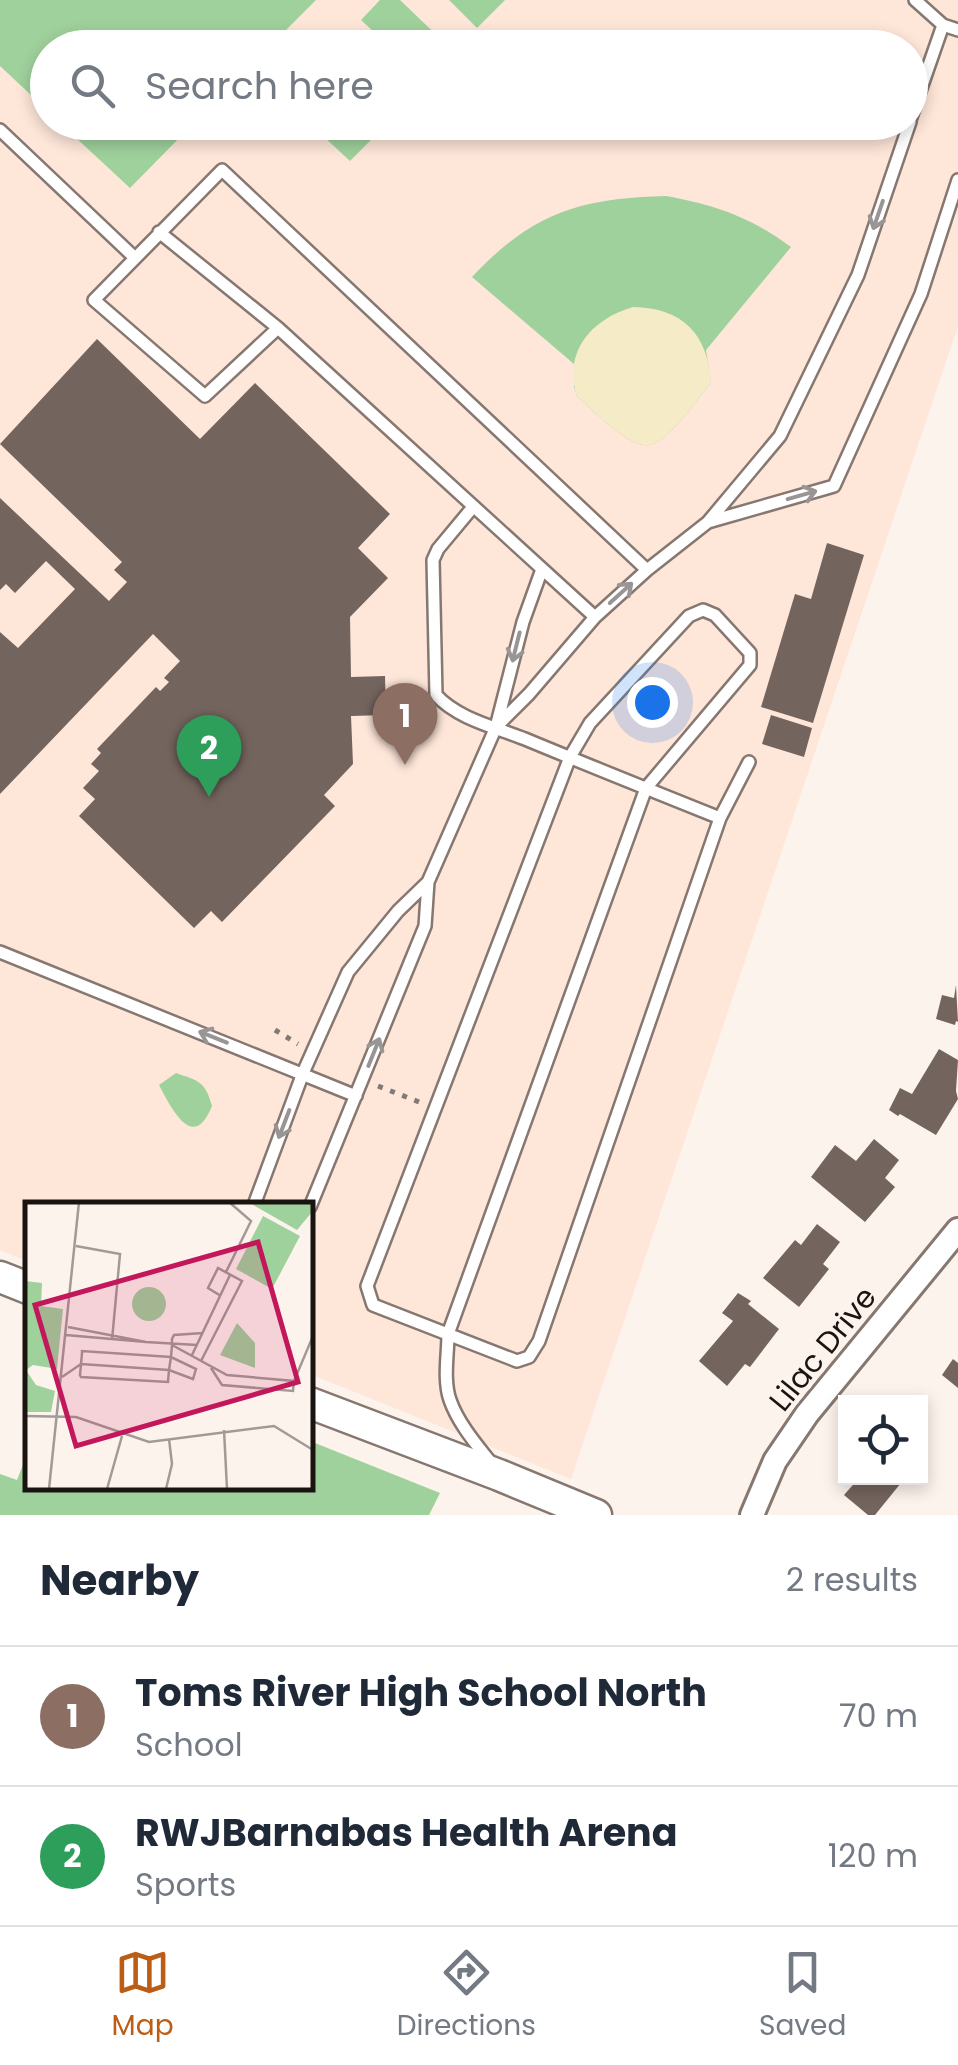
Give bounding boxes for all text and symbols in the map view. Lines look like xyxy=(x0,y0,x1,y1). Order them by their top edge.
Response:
search box xyxy=(30,30,928,140)
icon: search xyxy=(65,58,120,113)
text: Search here xyxy=(145,59,374,112)
one-way arrow xyxy=(868,198,886,230)
one-way arrow xyxy=(786,485,817,504)
one-way arrow xyxy=(608,582,633,605)
one-way arrow xyxy=(506,631,525,662)
your location xyxy=(627,677,678,728)
pin: 1 xyxy=(372,682,438,765)
pin: 2 xyxy=(176,714,242,797)
one-way arrow xyxy=(198,1026,229,1044)
one-way arrow xyxy=(366,1037,384,1068)
one-way arrow xyxy=(274,1108,292,1139)
inset map xyxy=(25,1202,312,1490)
street label: Lilac Drive xyxy=(759,1277,886,1420)
map controls xyxy=(838,1395,928,1485)
button: locate xyxy=(838,1395,928,1485)
text: Nearby xyxy=(40,1551,199,1610)
text: 2 results xyxy=(786,1557,918,1602)
text: Toms River High School North xyxy=(135,1666,707,1719)
text: 1 xyxy=(66,1693,79,1738)
text: 70 m xyxy=(839,1693,918,1738)
text: School xyxy=(135,1722,243,1767)
text: RWJBarnabas Health Arena xyxy=(135,1806,678,1859)
text: 2 xyxy=(63,1833,82,1878)
text: 120 m xyxy=(828,1833,918,1878)
text: Sports xyxy=(135,1862,236,1907)
tab: Map xyxy=(112,1945,174,2047)
tab: Directions xyxy=(397,1945,536,2047)
tab: Saved xyxy=(759,1945,846,2047)

